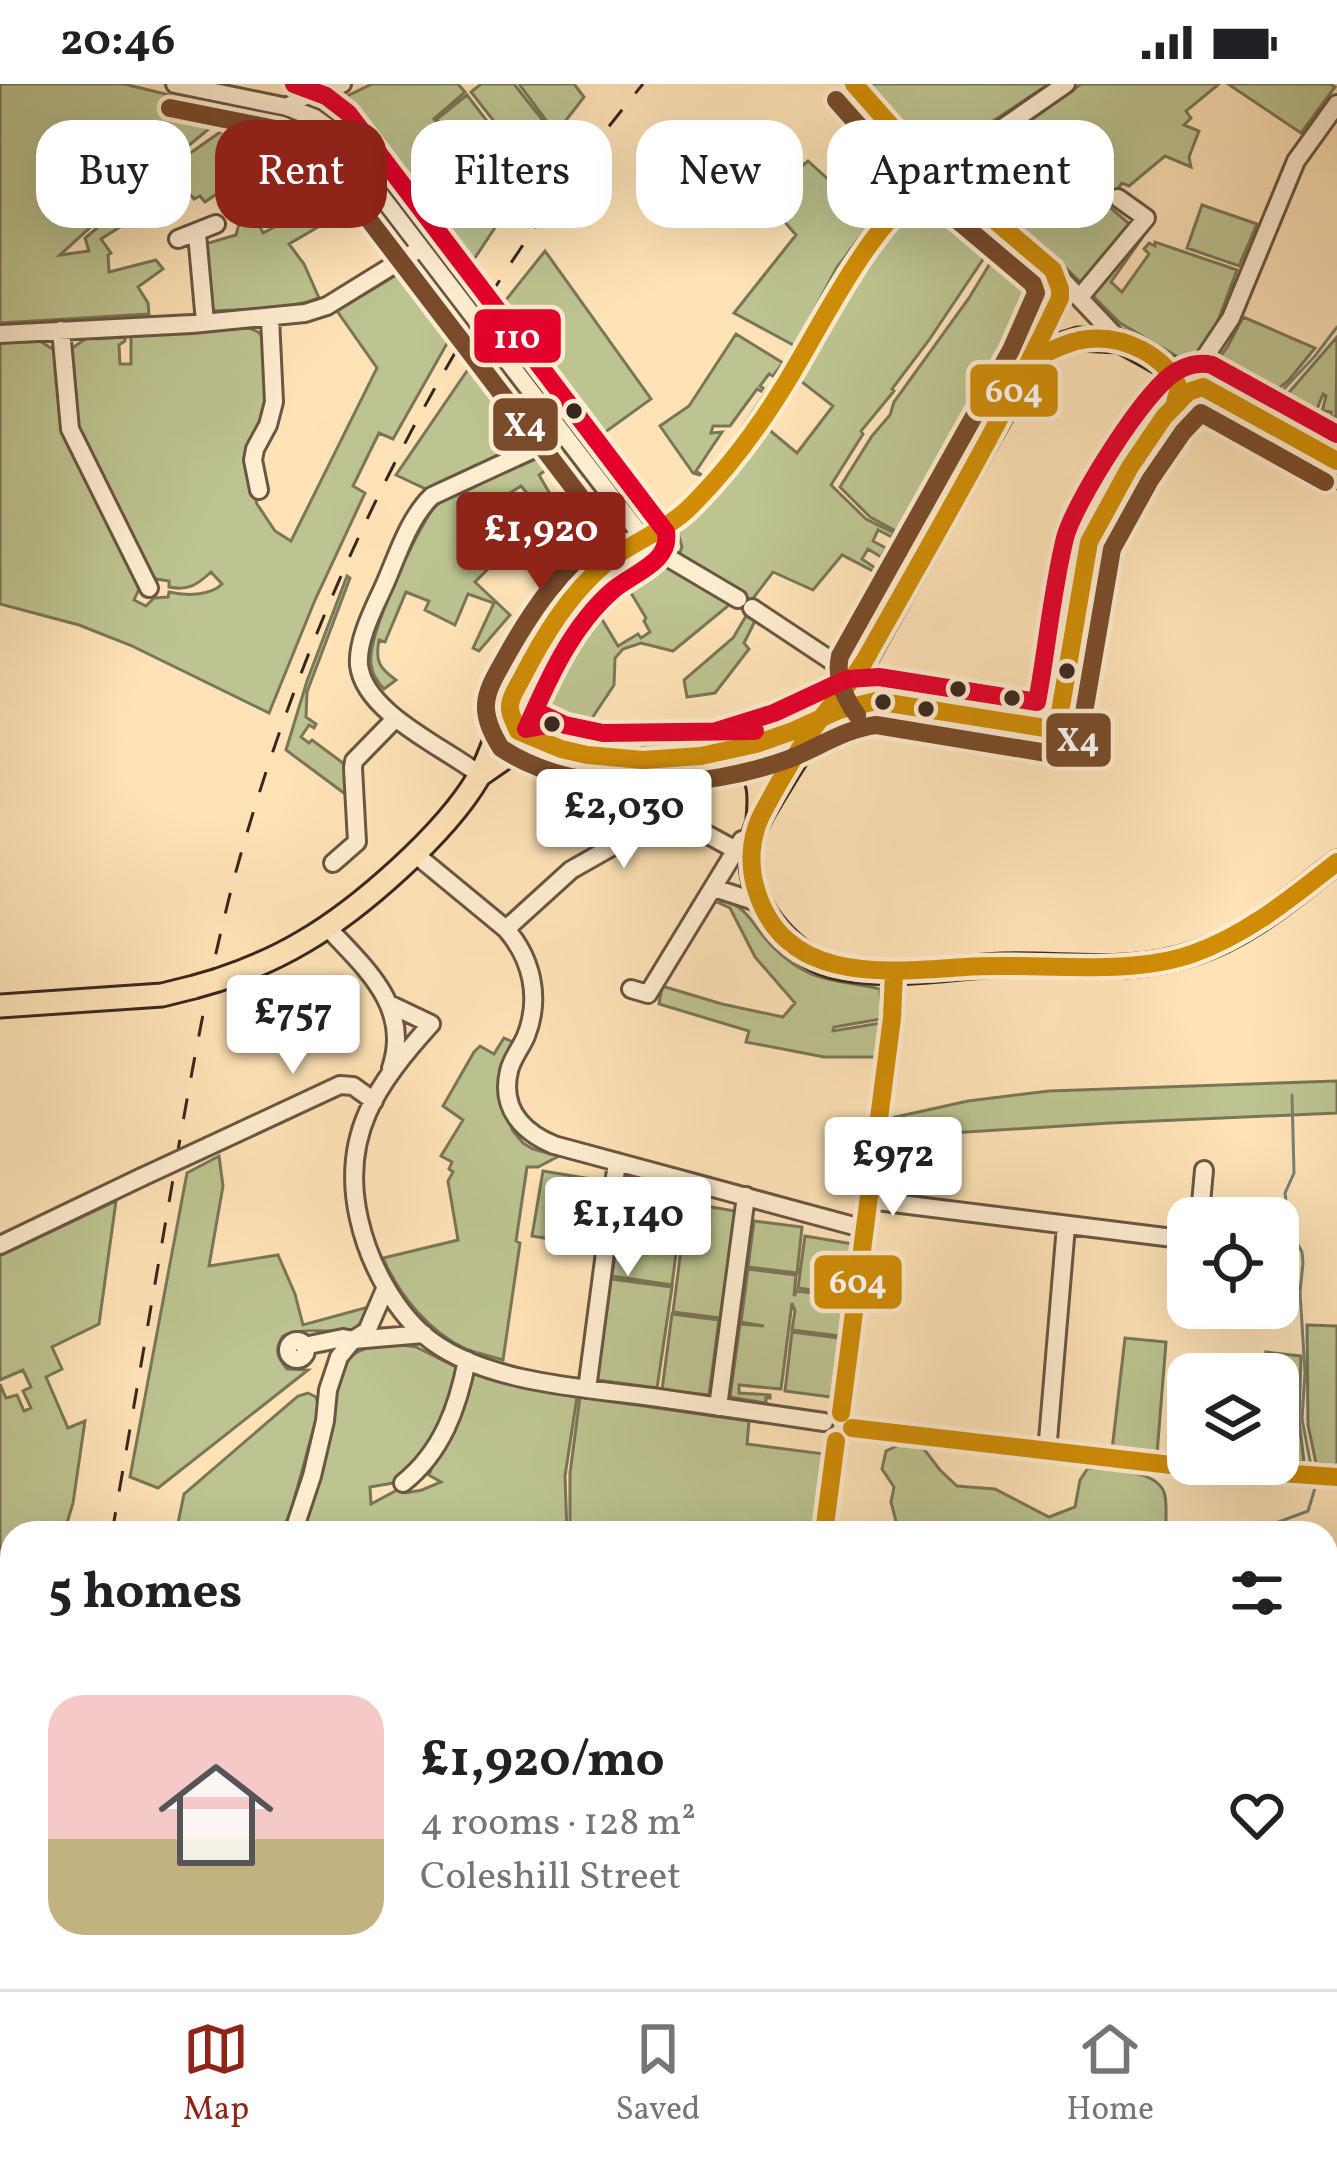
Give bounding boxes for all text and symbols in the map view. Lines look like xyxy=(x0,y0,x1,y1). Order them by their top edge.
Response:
text: 20:46 xyxy=(60,11,175,74)
chip: Buy xyxy=(36,120,191,228)
chip: Rent xyxy=(215,120,387,228)
chip: Filters xyxy=(411,120,612,228)
chip: New xyxy=(636,120,803,228)
chip: Apartment xyxy=(827,120,1114,228)
line badge: 110 xyxy=(472,307,563,365)
text: 110 xyxy=(494,317,540,363)
line badge: 604 xyxy=(968,362,1060,419)
text: 604 xyxy=(985,371,1043,417)
line badge: X4 xyxy=(491,396,560,453)
unlabelled marker xyxy=(563,400,585,422)
text: X4 xyxy=(503,405,547,451)
pin: £1,920 xyxy=(443,492,639,594)
text: £1,920 xyxy=(483,504,599,558)
unlabelled marker xyxy=(1056,660,1078,682)
unlabelled marker xyxy=(947,678,969,700)
unlabelled marker xyxy=(1001,687,1023,709)
unlabelled marker xyxy=(872,691,894,713)
unlabelled marker xyxy=(915,698,937,720)
line badge: X4 xyxy=(1044,711,1113,769)
unlabelled marker xyxy=(541,713,563,735)
text: X4 xyxy=(1056,720,1100,766)
pin: £2,030 xyxy=(526,769,722,871)
text: £2,030 xyxy=(564,781,684,835)
pin: £757 xyxy=(222,975,364,1077)
text: £757 xyxy=(254,987,332,1041)
pin: £972 xyxy=(822,1117,964,1219)
text: £972 xyxy=(852,1129,934,1183)
pin: £1,140 xyxy=(530,1177,726,1279)
text: £1,140 xyxy=(572,1189,684,1243)
map controls xyxy=(1167,1197,1299,1485)
button: locate xyxy=(1167,1197,1299,1329)
line badge: 604 xyxy=(812,1253,904,1311)
text: 604 xyxy=(829,1262,887,1308)
button: layers xyxy=(1167,1353,1299,1485)
text: 5 homes xyxy=(48,1558,242,1629)
icon: filters xyxy=(1224,1560,1290,1626)
text: £1,920/mo xyxy=(420,1726,665,1797)
icon: home xyxy=(144,1743,288,1887)
icon: heart xyxy=(1224,1782,1290,1848)
text: 4 rooms · 128 m² xyxy=(420,1797,696,1851)
text: Coleshill Street xyxy=(420,1851,681,1905)
tab: Map xyxy=(183,2016,249,2134)
tab: Saved xyxy=(615,2016,700,2134)
tab: Home xyxy=(1067,2016,1154,2134)

